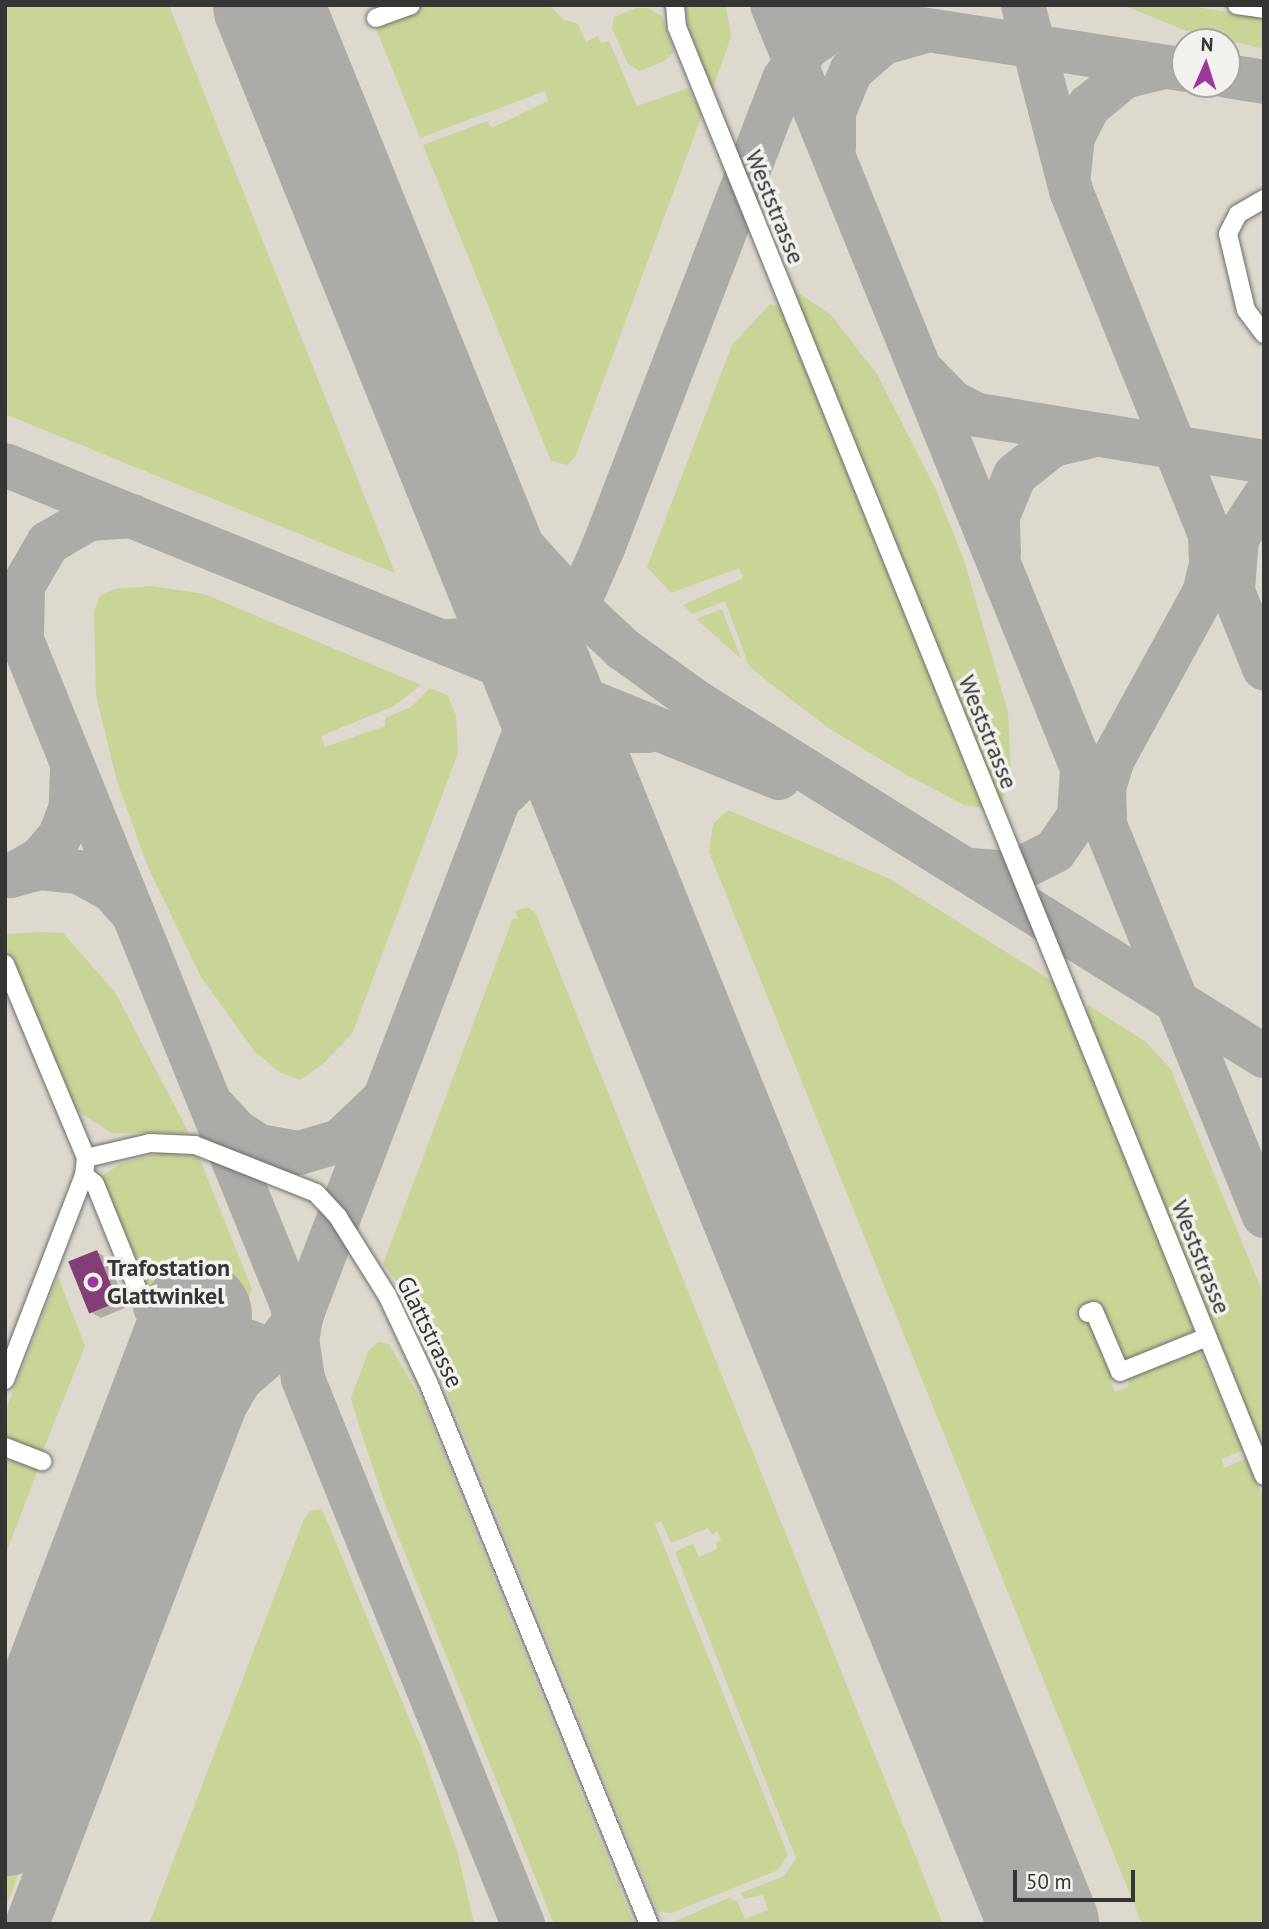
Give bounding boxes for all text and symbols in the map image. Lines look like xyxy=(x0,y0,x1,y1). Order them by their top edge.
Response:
north arrow xyxy=(1171,28,1241,98)
text: N xyxy=(1200,32,1214,56)
street label: Weststrasse xyxy=(739,146,811,268)
street label: Weststrasse xyxy=(952,671,1024,793)
street label: Weststrasse xyxy=(1165,1196,1237,1318)
place label: Trafostation Glattwinkel xyxy=(107,1254,230,1310)
street label: Glattstrasse xyxy=(391,1272,469,1392)
marker: Trafostation Glattwinkel xyxy=(85,1274,101,1290)
scale bar xyxy=(1017,1856,1140,1900)
text: 50 m xyxy=(1026,1868,1072,1895)

